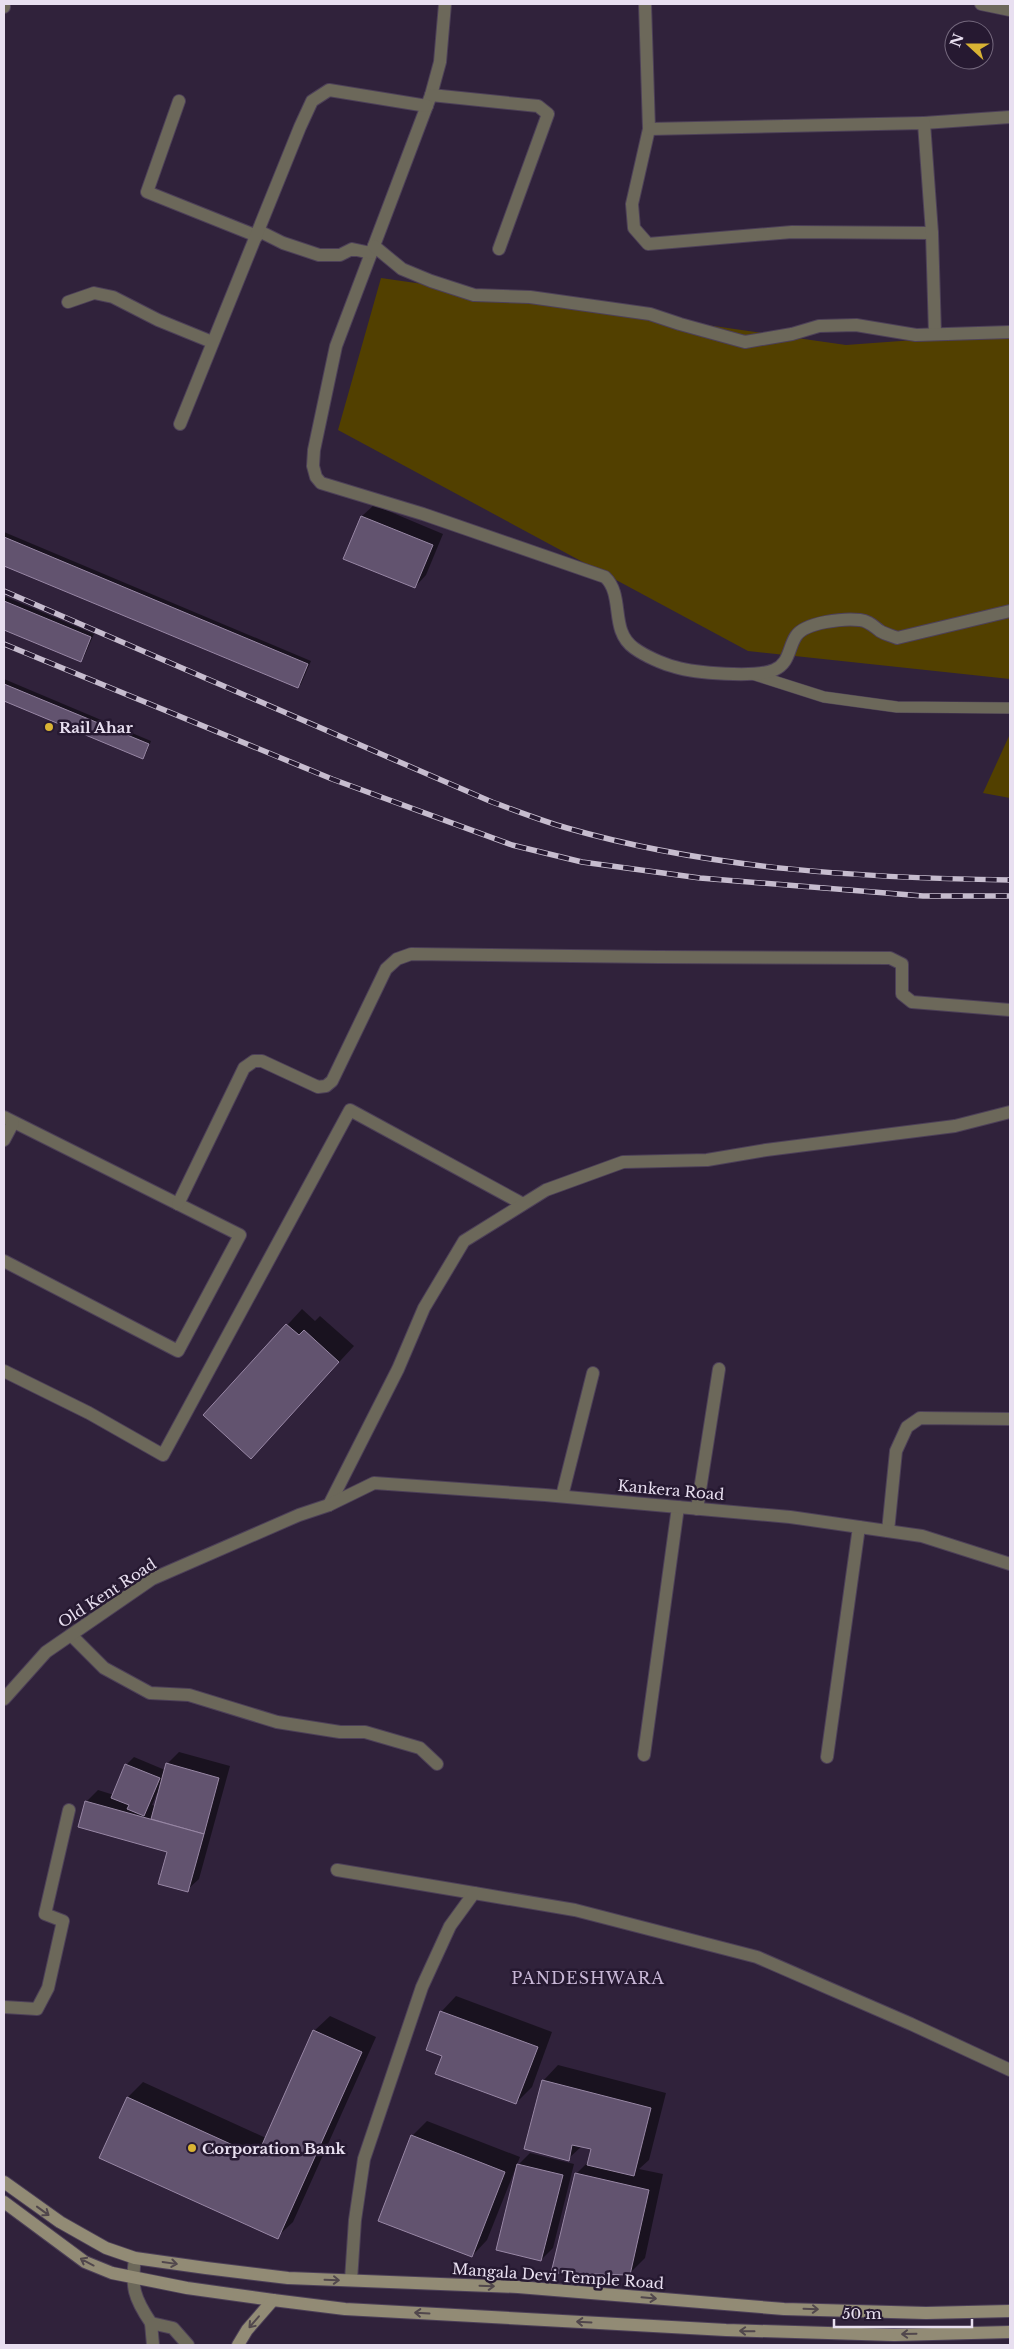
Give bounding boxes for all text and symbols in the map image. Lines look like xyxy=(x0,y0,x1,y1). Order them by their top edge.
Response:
north arrow xyxy=(944,20,994,70)
text: N xyxy=(946,31,968,50)
place label: Rail Ahar xyxy=(59,718,133,737)
marker: Rail Ahar xyxy=(43,721,55,733)
street label: Kankera Road xyxy=(617,1476,725,1504)
street label: Old Kent Road xyxy=(54,1554,160,1632)
district label: PANDESHWARA xyxy=(511,1968,665,1988)
place label: Corporation Bank xyxy=(202,2139,347,2158)
marker: Corporation Bank xyxy=(186,2142,198,2154)
one-way arrow xyxy=(36,2206,50,2216)
one-way arrow xyxy=(79,2257,94,2267)
one-way arrow xyxy=(162,2258,178,2268)
street label: Mangala Devi Temple Road xyxy=(451,2259,665,2293)
one-way arrow xyxy=(324,2275,340,2284)
one-way arrow xyxy=(478,2281,495,2291)
one-way arrow xyxy=(641,2294,657,2303)
scale bar xyxy=(834,2296,972,2328)
text: 50 m xyxy=(842,2304,882,2323)
one-way arrow xyxy=(803,2305,819,2314)
one-way arrow xyxy=(414,2308,430,2317)
one-way arrow xyxy=(248,2315,260,2328)
one-way arrow xyxy=(577,2317,593,2326)
one-way arrow xyxy=(739,2326,755,2336)
one-way arrow xyxy=(901,2330,917,2339)

